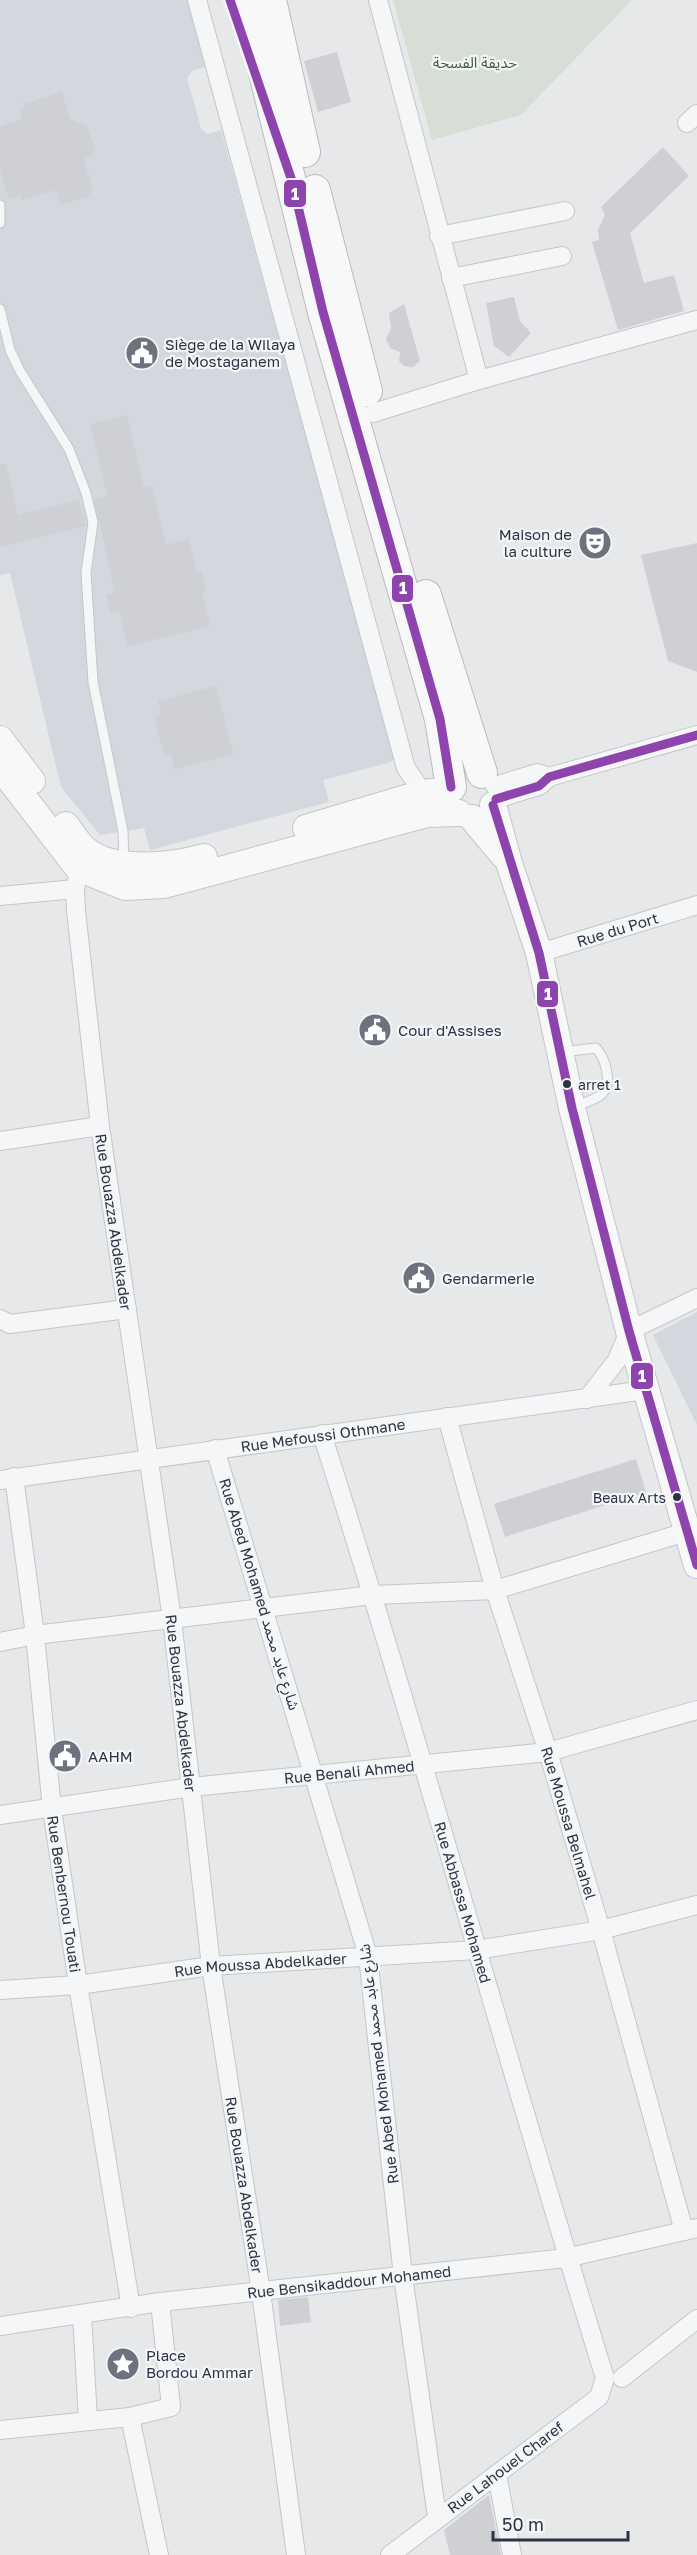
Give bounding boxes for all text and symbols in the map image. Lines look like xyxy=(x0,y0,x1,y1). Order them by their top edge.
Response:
park label: حديقة الفسحة xyxy=(433,53,517,71)
line badge: 1 xyxy=(283,179,307,208)
text: 1 xyxy=(291,184,299,204)
public building icon: Siège de la Wilaya de Mostaganem xyxy=(124,335,160,371)
place label: Siège de la Wilaya de Mostaganem xyxy=(165,335,296,370)
place label: Maison de la culture xyxy=(499,525,572,560)
theatre icon: Maison de la culture xyxy=(577,525,613,561)
line badge: 1 xyxy=(391,574,414,603)
text: 1 xyxy=(399,578,407,598)
street label: Rue du Port xyxy=(574,908,660,950)
line badge: 1 xyxy=(536,980,559,1008)
text: 1 xyxy=(544,984,552,1004)
public building icon: Cour d'Assises xyxy=(357,1012,393,1048)
place label: Cour d'Assises xyxy=(398,1021,502,1039)
place label: arret 1 xyxy=(578,1076,621,1093)
marker: arret 1 xyxy=(561,1078,573,1090)
street label: Rue Bouazza Abdelkader xyxy=(92,1132,136,1312)
public building icon: Gendarmerie xyxy=(401,1260,437,1296)
place label: Gendarmerie xyxy=(442,1269,535,1287)
line badge: 1 xyxy=(630,1362,654,1390)
text: 1 xyxy=(638,1366,646,1386)
street label: Rue Mefoussi Othmane xyxy=(239,1415,407,1455)
street label: Rue Abed Mohamed شارع عابد محمد xyxy=(212,1476,304,1714)
place label: Beaux Arts xyxy=(593,1489,666,1506)
marker: Beaux Arts xyxy=(671,1491,683,1503)
street label: Rue Bouazza Abdelkader xyxy=(163,1613,200,1793)
public building icon: AAHM xyxy=(47,1738,83,1774)
street label: Rue Moussa Belmahel xyxy=(538,1744,600,1902)
place label: AAHM xyxy=(88,1747,133,1765)
street label: Rue Benali Ahmed xyxy=(283,1756,415,1787)
street label: Rue Benbernou Touati xyxy=(44,1814,85,1974)
street label: Rue Abbassa Mohamed xyxy=(431,1819,495,1985)
street label: Rue Abed Mohamed شارع عابد محمد xyxy=(354,1942,406,2185)
street label: Rue Moussa Abdelkader xyxy=(173,1949,348,1980)
street label: Rue Bouazza Abdelkader xyxy=(222,2095,267,2275)
street label: Rue Bensikaddour Mohamed xyxy=(246,2261,452,2302)
place icon: Place Bordou Ammar xyxy=(105,2346,141,2382)
place label: Place Bordou Ammar xyxy=(146,2346,253,2381)
street label: Rue Lahouel Charef xyxy=(443,2417,567,2517)
scale bar xyxy=(493,2504,628,2542)
text: 50 m xyxy=(502,2513,544,2535)

